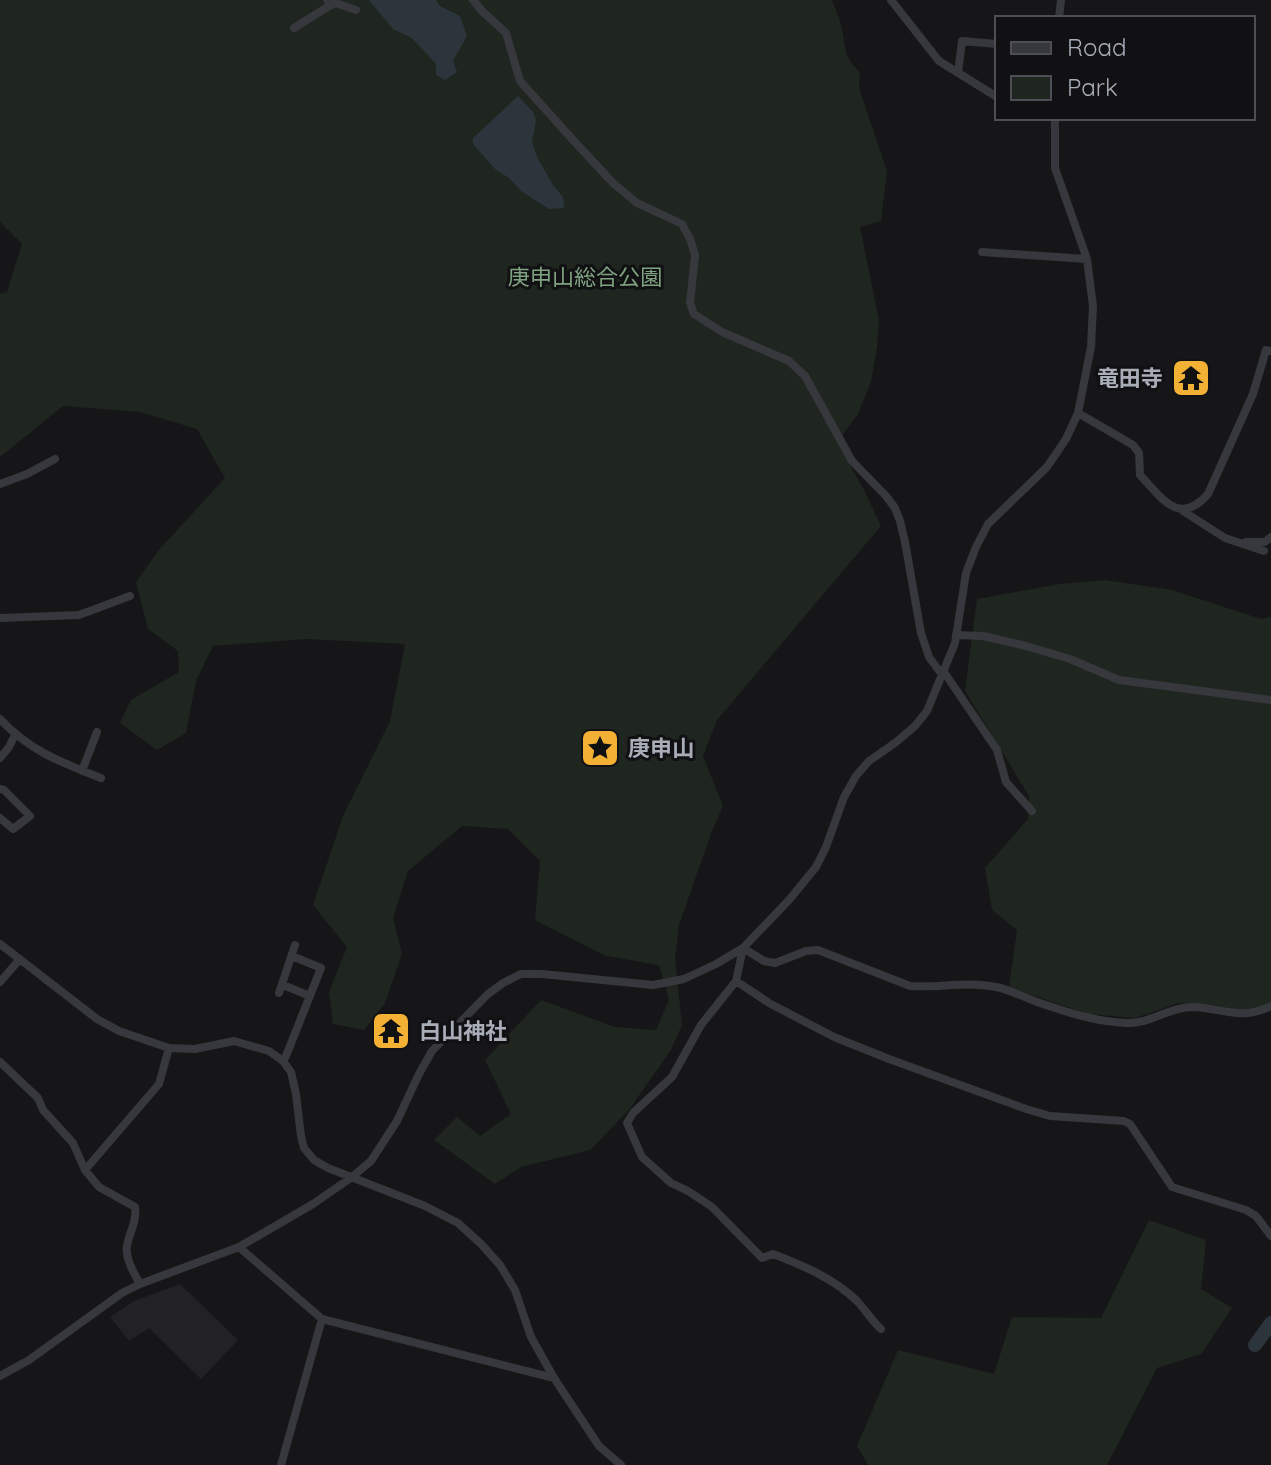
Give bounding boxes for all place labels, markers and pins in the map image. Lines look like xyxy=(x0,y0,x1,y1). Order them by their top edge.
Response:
temple icon: 竜田寺 xyxy=(1170,357,1212,399)
place label: 竜田寺 xyxy=(1097,364,1163,392)
place icon: 庚申山 xyxy=(579,727,621,769)
place label: 庚申山 xyxy=(628,734,694,762)
temple icon: 白山神社 xyxy=(370,1010,412,1052)
place label: 白山神社 xyxy=(419,1017,507,1045)

